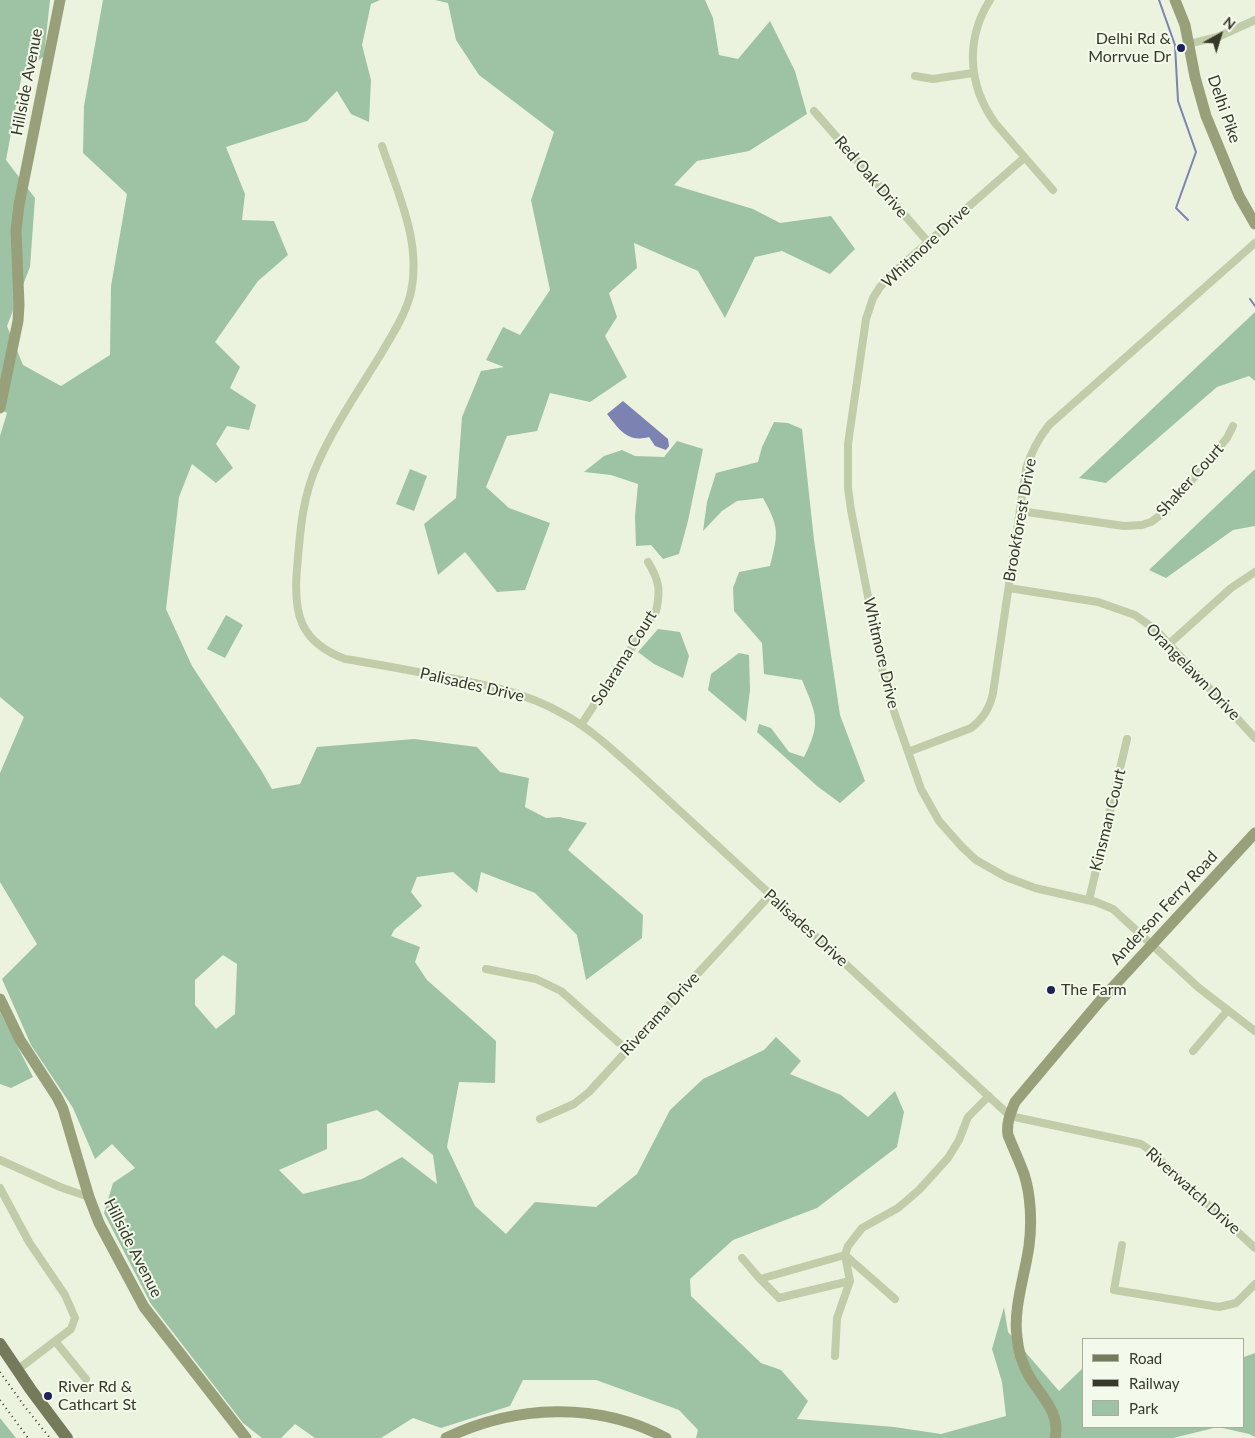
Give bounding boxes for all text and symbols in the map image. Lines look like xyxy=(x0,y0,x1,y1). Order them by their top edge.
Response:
north arrow xyxy=(1195,10,1245,60)
text: N xyxy=(1220,13,1239,33)
street label: Hillside Avenue xyxy=(7,27,47,137)
place label: Delhi Rd & Morrvue Dr xyxy=(1088,29,1171,67)
marker: Delhi Rd & Morrvue Dr xyxy=(1175,42,1187,54)
street label: Delhi Pike xyxy=(1203,72,1245,146)
street label: Red Oak Drive xyxy=(830,132,912,222)
street label: Whitmore Drive xyxy=(878,200,974,292)
street label: Shaker Court xyxy=(1152,440,1228,520)
street label: Brookforest Drive xyxy=(1000,457,1040,583)
street label: Whitmore Drive xyxy=(859,596,903,710)
street label: Solarama Court xyxy=(587,607,661,709)
street label: Orangelawn Drive xyxy=(1142,620,1244,724)
street label: Palisades Drive xyxy=(418,664,526,706)
street label: Kinsman Court xyxy=(1086,767,1130,873)
street label: Anderson Ferry Road xyxy=(1106,847,1222,969)
street label: Palisades Drive xyxy=(760,885,852,971)
street label: Riverama Drive xyxy=(616,968,704,1060)
place label: The Farm xyxy=(1061,980,1127,1000)
marker: The Farm xyxy=(1045,984,1057,996)
street label: Riverwatch Drive xyxy=(1142,1143,1244,1239)
street label: Hillside Avenue xyxy=(100,1195,166,1301)
legend xyxy=(1082,1338,1245,1428)
text: Road xyxy=(1129,1349,1162,1367)
text: Railway xyxy=(1129,1374,1180,1392)
place label: River Rd & Cathcart St xyxy=(58,1377,137,1415)
marker: River Rd & Cathcart St xyxy=(42,1390,54,1402)
text: Park xyxy=(1129,1399,1158,1417)

